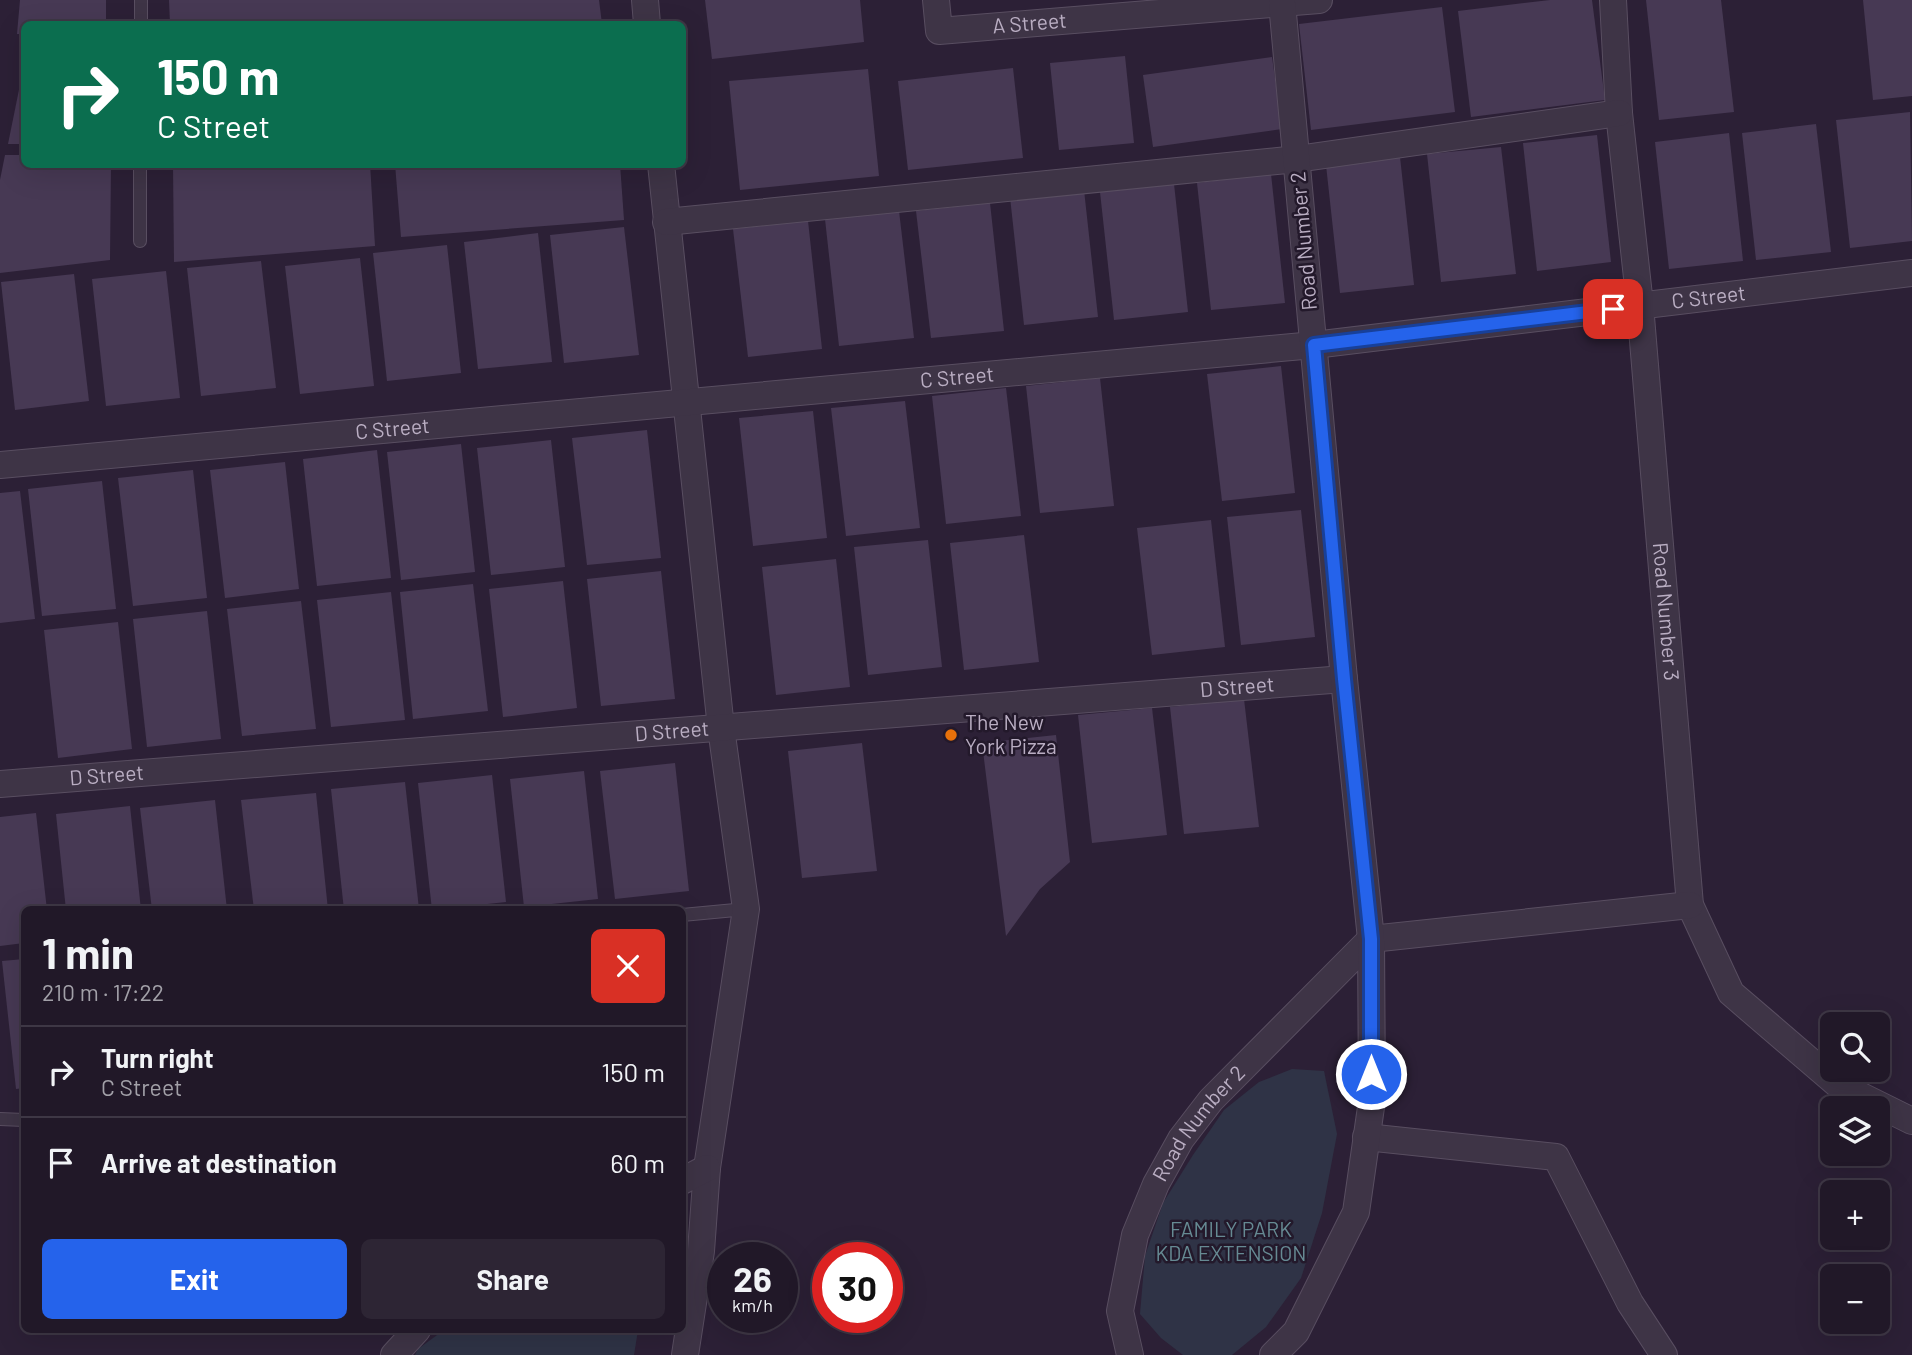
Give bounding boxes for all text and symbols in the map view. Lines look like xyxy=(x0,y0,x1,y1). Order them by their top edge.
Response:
street label: A Street xyxy=(991,7,1067,38)
text: 150 m xyxy=(157,46,279,105)
icon: right xyxy=(42,49,133,140)
text: C Street xyxy=(157,106,270,144)
street label: Road Number 2 xyxy=(1284,171,1321,311)
pin xyxy=(1583,279,1643,339)
street label: C Street xyxy=(1670,279,1747,313)
icon: arrive xyxy=(1594,290,1632,328)
street label: C Street xyxy=(919,360,995,392)
street label: C Street xyxy=(354,412,430,444)
street label: Road Number 3 xyxy=(1649,541,1685,682)
street label: D Street xyxy=(1199,670,1275,701)
place label: The New York Pizza xyxy=(965,709,1057,758)
street label: D Street xyxy=(634,715,710,745)
marker: The New York Pizza xyxy=(943,727,959,743)
street label: D Street xyxy=(68,759,145,790)
text: 1 min xyxy=(42,927,134,977)
button: close xyxy=(591,929,665,1003)
text: 210 m · 17:22 xyxy=(42,978,164,1006)
map controls xyxy=(1820,1012,1890,1334)
button: search xyxy=(1820,1012,1890,1082)
position arrow xyxy=(1334,1037,1408,1111)
text: Turn right xyxy=(101,1042,214,1073)
icon: right xyxy=(42,1053,80,1091)
text: 150 m xyxy=(601,1056,665,1087)
street label: Road Number 2 xyxy=(1146,1060,1249,1185)
text: C Street xyxy=(101,1073,182,1101)
button: layers xyxy=(1820,1096,1890,1166)
icon: arrive xyxy=(42,1144,80,1182)
text: Arrive at destination xyxy=(101,1147,337,1178)
text: 60 m xyxy=(610,1147,665,1178)
button: + xyxy=(1820,1180,1890,1250)
park label: FAMILY PARK KDA EXTENSION xyxy=(1155,1216,1307,1265)
button: Exit xyxy=(42,1239,347,1319)
button: Share xyxy=(361,1239,665,1319)
speed limit sign: 30 xyxy=(812,1242,903,1333)
text: 26 xyxy=(733,1257,772,1299)
button: − xyxy=(1820,1264,1890,1334)
text: km/h xyxy=(732,1294,773,1316)

